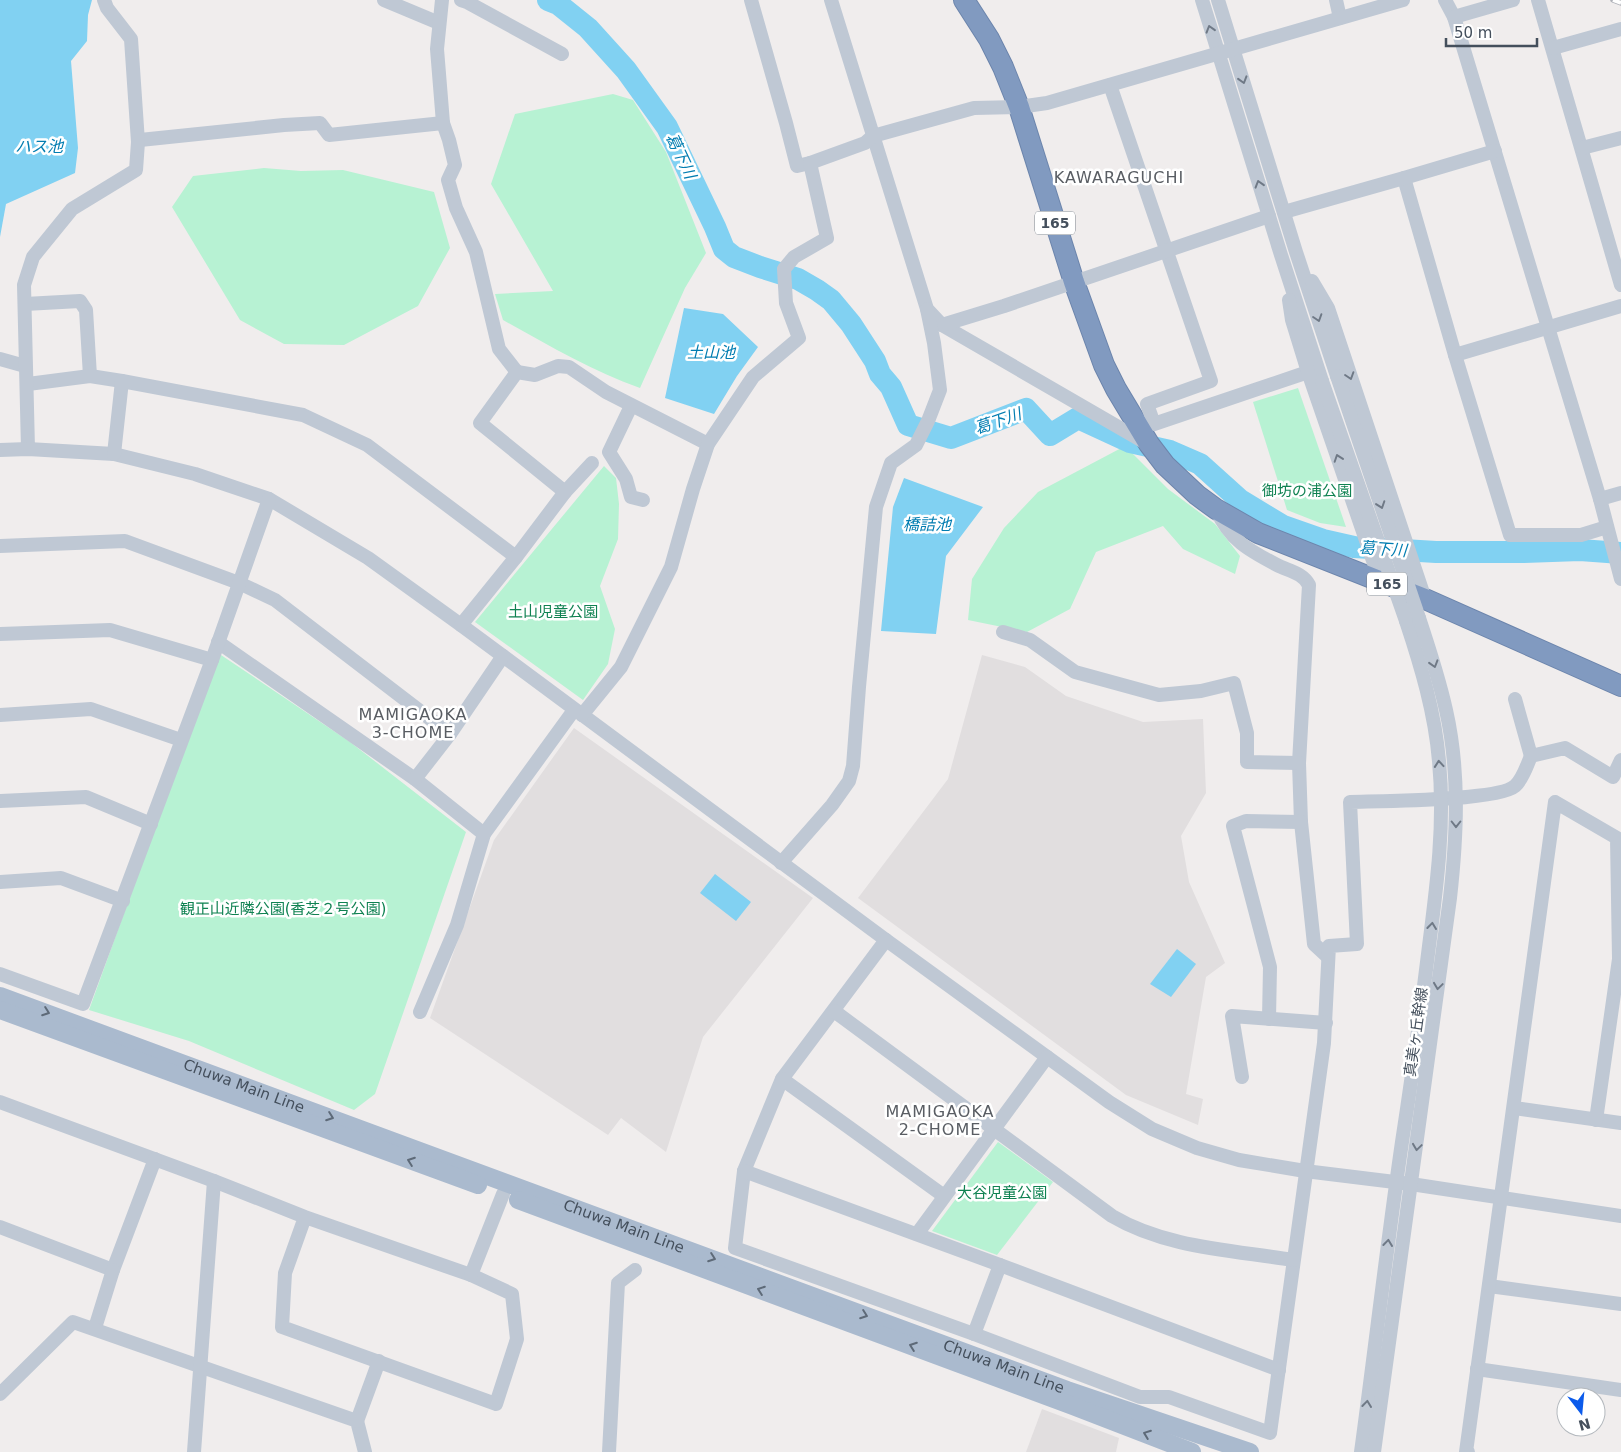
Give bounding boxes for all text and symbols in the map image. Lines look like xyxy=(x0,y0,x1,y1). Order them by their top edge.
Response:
scale bar xyxy=(1446,15,1537,47)
text: 50 m xyxy=(1454,24,1492,42)
one-way arrow xyxy=(1206,26,1216,34)
one-way arrow xyxy=(1237,75,1247,84)
water label: 葛下川 xyxy=(662,130,701,184)
water label: ハス池 xyxy=(15,137,65,156)
district label: KAWARAGUCHI xyxy=(1054,168,1184,187)
one-way arrow xyxy=(1255,181,1265,189)
road number: 165 xyxy=(1035,212,1075,234)
one-way arrow xyxy=(1312,314,1322,322)
water label: 土山池 xyxy=(687,343,737,362)
one-way arrow xyxy=(1344,372,1354,380)
water label: 葛下川 xyxy=(972,404,1026,438)
one-way arrow xyxy=(1334,455,1344,463)
park label: 御坊の浦公園 xyxy=(1262,482,1352,500)
one-way arrow xyxy=(1375,500,1385,508)
water label: 橋詰池 xyxy=(903,515,953,534)
water label: 葛下川 xyxy=(1358,538,1410,560)
road number: 165 xyxy=(1367,572,1407,596)
park label: 土山児童公園 xyxy=(508,603,598,621)
one-way arrow xyxy=(1428,660,1438,668)
district label: MAMIGAOKA 3-CHOME xyxy=(358,705,468,742)
one-way arrow xyxy=(1434,759,1445,767)
one-way arrow xyxy=(1451,821,1461,829)
park label: 観正山近隣公園(香芝２号公園) xyxy=(180,900,386,918)
one-way arrow xyxy=(1426,921,1437,929)
one-way arrow xyxy=(1433,982,1444,990)
street label: 真美ヶ丘幹線 xyxy=(1401,986,1431,1078)
one-way arrow xyxy=(41,1006,50,1016)
street label: Chuwa Main Line xyxy=(181,1056,307,1117)
district label: MAMIGAOKA 2-CHOME xyxy=(885,1102,995,1139)
one-way arrow xyxy=(325,1111,333,1121)
one-way arrow xyxy=(1412,1143,1422,1151)
one-way arrow xyxy=(407,1157,416,1167)
park label: 大谷児童公園 xyxy=(957,1184,1047,1202)
street label: Chuwa Main Line xyxy=(561,1196,687,1257)
one-way arrow xyxy=(1382,1238,1393,1246)
one-way arrow xyxy=(707,1252,716,1262)
one-way arrow xyxy=(757,1286,765,1296)
one-way arrow xyxy=(860,1309,868,1319)
street label: Chuwa Main Line xyxy=(941,1336,1067,1397)
one-way arrow xyxy=(909,1342,918,1352)
north arrow xyxy=(1556,1387,1606,1437)
one-way arrow xyxy=(1361,1399,1372,1407)
text: N xyxy=(1577,1415,1592,1434)
one-way arrow xyxy=(1143,1430,1152,1440)

